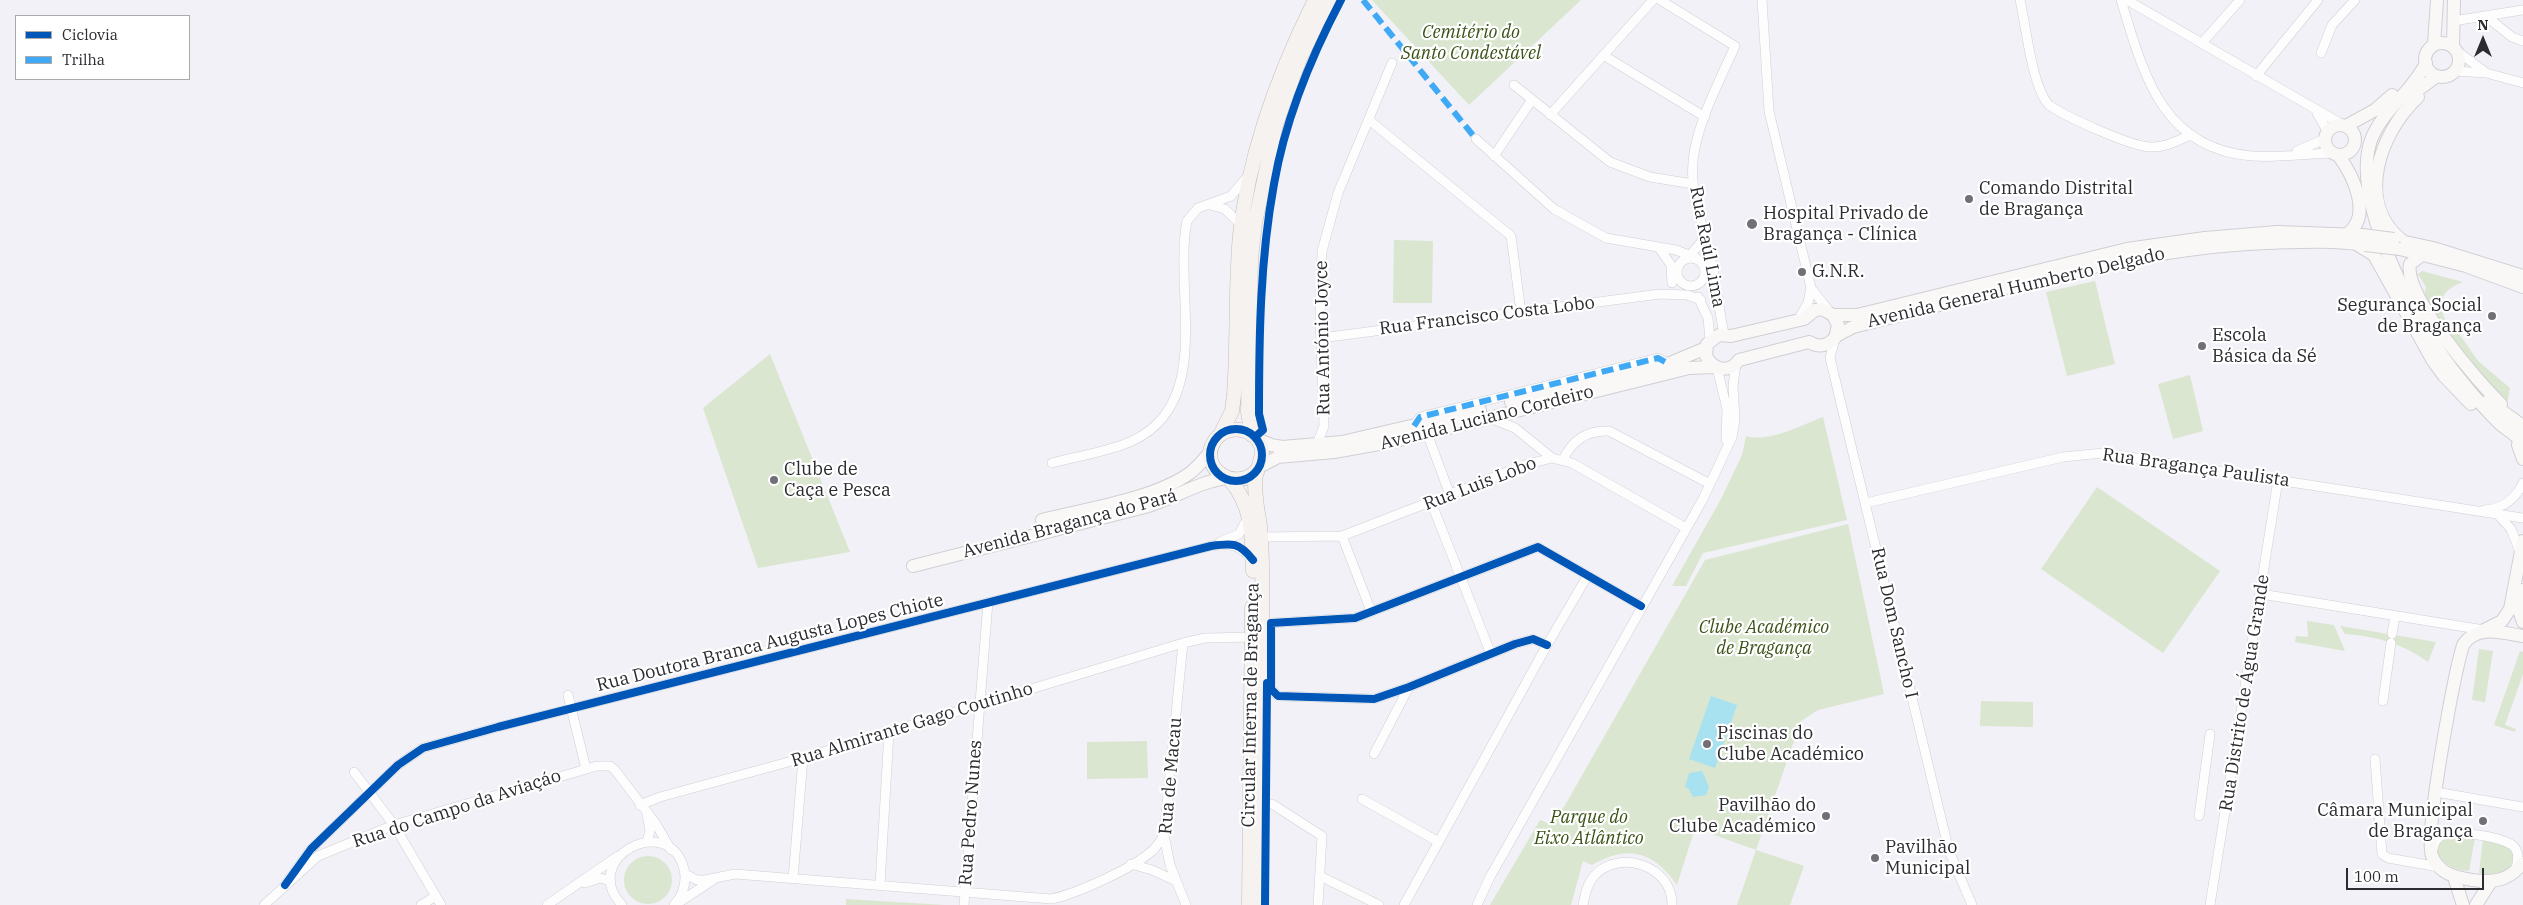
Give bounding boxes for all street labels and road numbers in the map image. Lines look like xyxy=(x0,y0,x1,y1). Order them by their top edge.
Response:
street label: Rua Raúl Lima xyxy=(1685,185,1729,309)
street label: Avenida General Humberto Delgado xyxy=(1865,243,2167,333)
street label: Rua António Joyce xyxy=(1311,260,1335,416)
street label: Rua Francisco Costa Lobo xyxy=(1378,292,1596,340)
street label: Avenida Luciano Cordeiro xyxy=(1378,381,1596,455)
street label: Rua Bragança Paulista xyxy=(2101,444,2291,492)
street label: Rua Luis Lobo xyxy=(1420,453,1540,515)
street label: Avenida Bragança do Pará xyxy=(960,485,1180,563)
street label: Rua Dom Sancho I xyxy=(1866,545,1922,701)
street label: Rua Distrito de Água Grande xyxy=(2216,573,2274,813)
street label: Circular Interna de Bragança xyxy=(1238,582,1264,828)
street label: Rua Doutora Branca Augusta Lopes Chiote xyxy=(594,589,946,697)
street label: Rua Almirante Gago Coutinho xyxy=(789,678,1035,772)
street label: Rua de Macau xyxy=(1155,717,1187,835)
street label: Rua Pedro Nunes xyxy=(955,739,987,887)
street label: Rua do Campo da Aviaçáo xyxy=(350,765,564,853)

